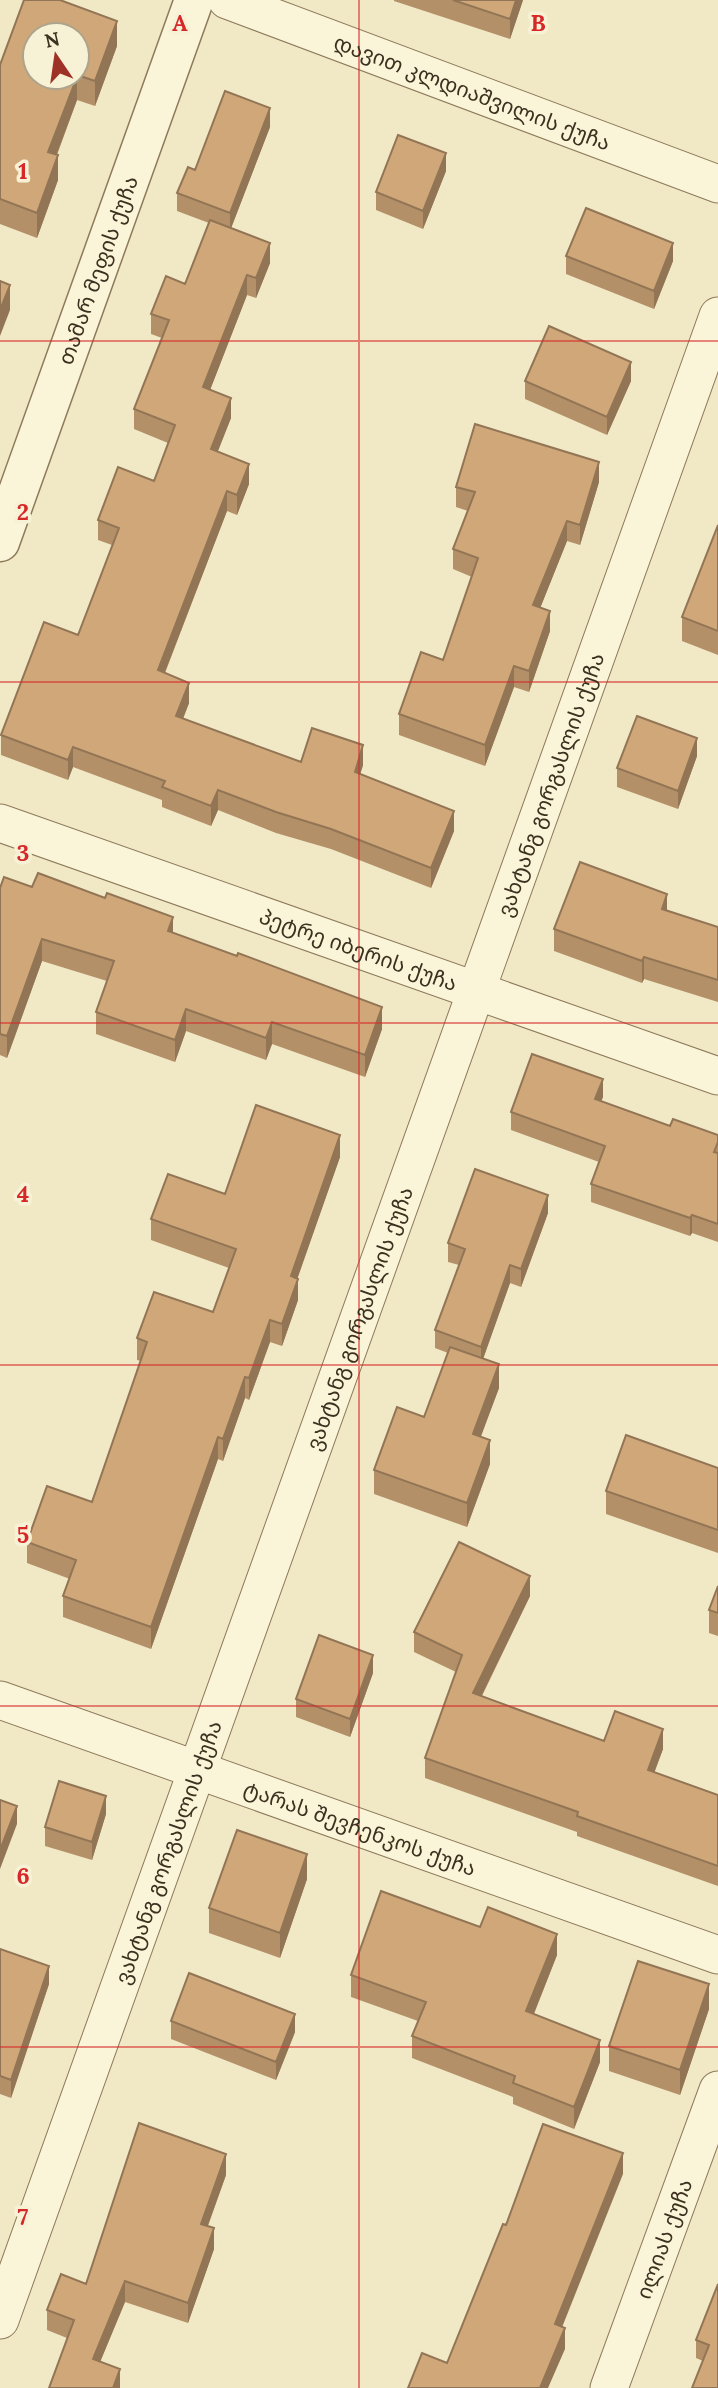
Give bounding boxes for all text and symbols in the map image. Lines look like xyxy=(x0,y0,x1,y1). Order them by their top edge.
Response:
text: A xyxy=(172,8,188,37)
text: B xyxy=(530,8,546,37)
north arrow xyxy=(21,21,91,91)
text: N xyxy=(42,26,62,53)
street label: დავით კლდიაშვილის ქუჩა xyxy=(330,28,614,156)
text: 1 xyxy=(18,156,28,185)
street label: თამარ მეფის ქუჩა xyxy=(51,172,144,368)
text: 2 xyxy=(17,497,29,526)
street label: ვახტანგ გორგასლის ქუჩა xyxy=(490,649,610,920)
text: 3 xyxy=(17,838,29,867)
street label: პეტრე იბერის ქუჩა xyxy=(256,902,461,997)
text: 4 xyxy=(17,1179,29,1208)
street label: ვახტანგ გორგასლის ქუჩა xyxy=(299,1183,419,1454)
text: 5 xyxy=(17,1520,29,1549)
street label: ვახტანგ გორგასლის ქუჩა xyxy=(108,1717,227,1988)
street label: ტარას შევჩენკოს ქუჩა xyxy=(240,1774,480,1882)
text: 6 xyxy=(16,1861,30,1890)
street label: ილიას ქუჩა xyxy=(629,2175,698,2302)
text: 7 xyxy=(18,2202,29,2231)

